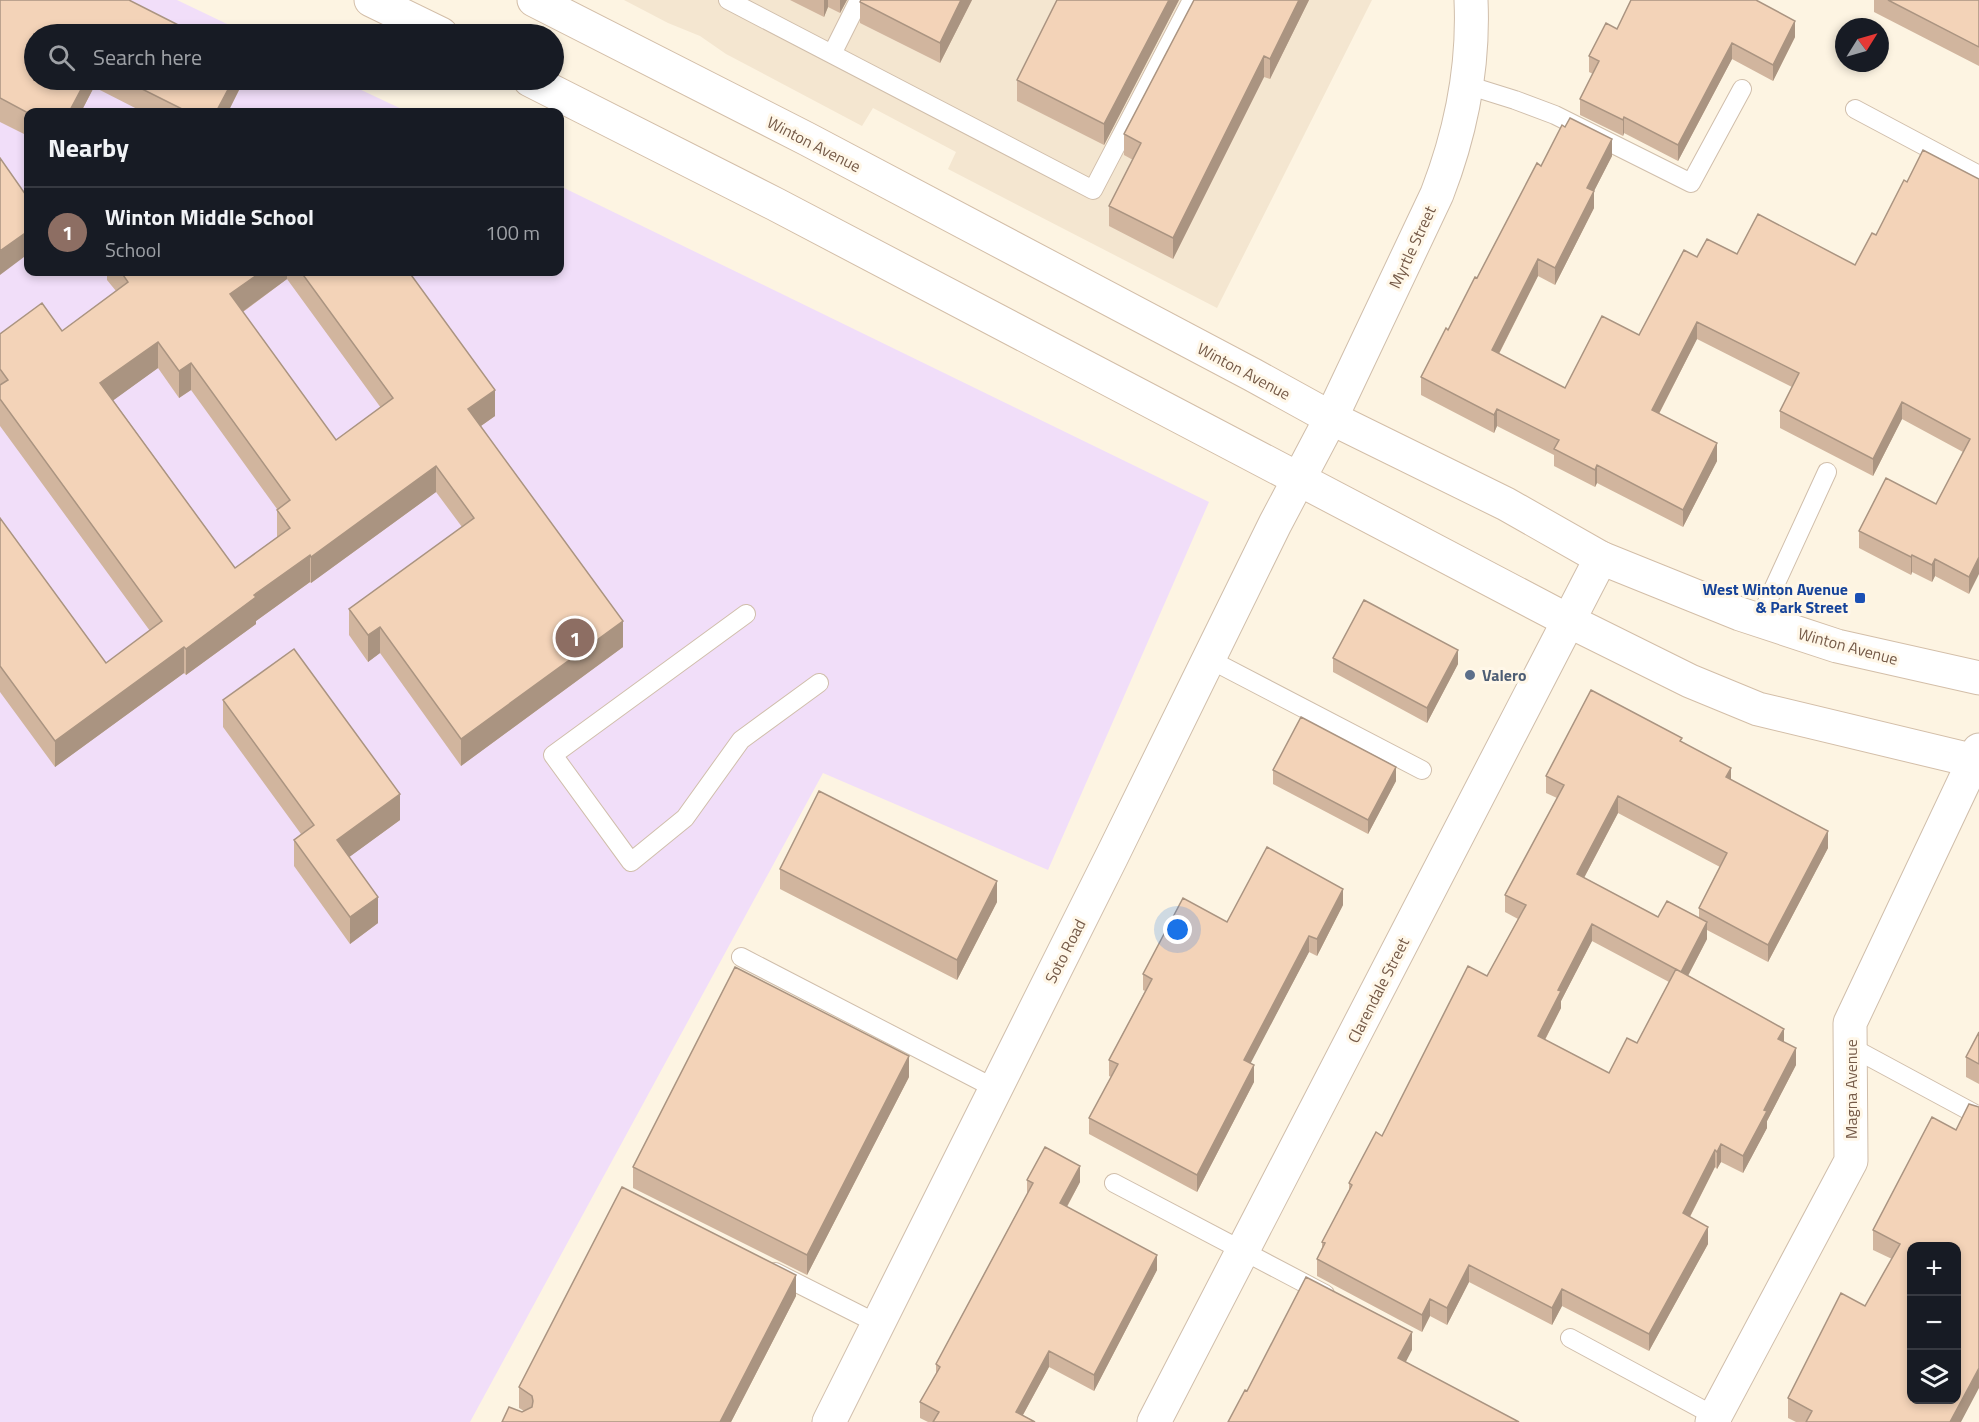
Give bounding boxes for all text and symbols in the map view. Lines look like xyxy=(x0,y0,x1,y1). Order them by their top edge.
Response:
north arrow xyxy=(1835,18,1889,72)
search box xyxy=(24,24,564,90)
text: Search here xyxy=(93,40,202,74)
icon: search xyxy=(45,41,78,74)
street label: Winton Avenue xyxy=(763,110,865,178)
text: Nearby xyxy=(48,128,129,167)
text: Winton Middle School xyxy=(105,200,314,234)
street label: Myrtle Street xyxy=(1382,201,1442,292)
text: 1 xyxy=(62,217,73,248)
text: 100 m xyxy=(485,217,540,248)
text: School xyxy=(105,234,161,265)
street label: Winton Avenue xyxy=(1193,336,1295,406)
place label: West Winton Avenue & Park Street xyxy=(1703,577,1848,619)
marker: West Winton Avenue & Park Street xyxy=(1853,591,1867,605)
pin: 1 xyxy=(556,616,594,660)
street label: Winton Avenue xyxy=(1795,621,1901,671)
place label: Valero xyxy=(1482,663,1526,687)
marker: Valero xyxy=(1463,668,1477,682)
street label: Soto Road xyxy=(1039,915,1091,987)
your location xyxy=(1163,915,1192,944)
street label: Clarendale Street xyxy=(1341,933,1415,1047)
street label: Magna Avenue xyxy=(1839,1039,1863,1139)
map controls xyxy=(1907,1242,1961,1404)
button: + xyxy=(1907,1242,1961,1296)
button: − xyxy=(1907,1296,1961,1350)
button: layers xyxy=(1907,1350,1961,1404)

